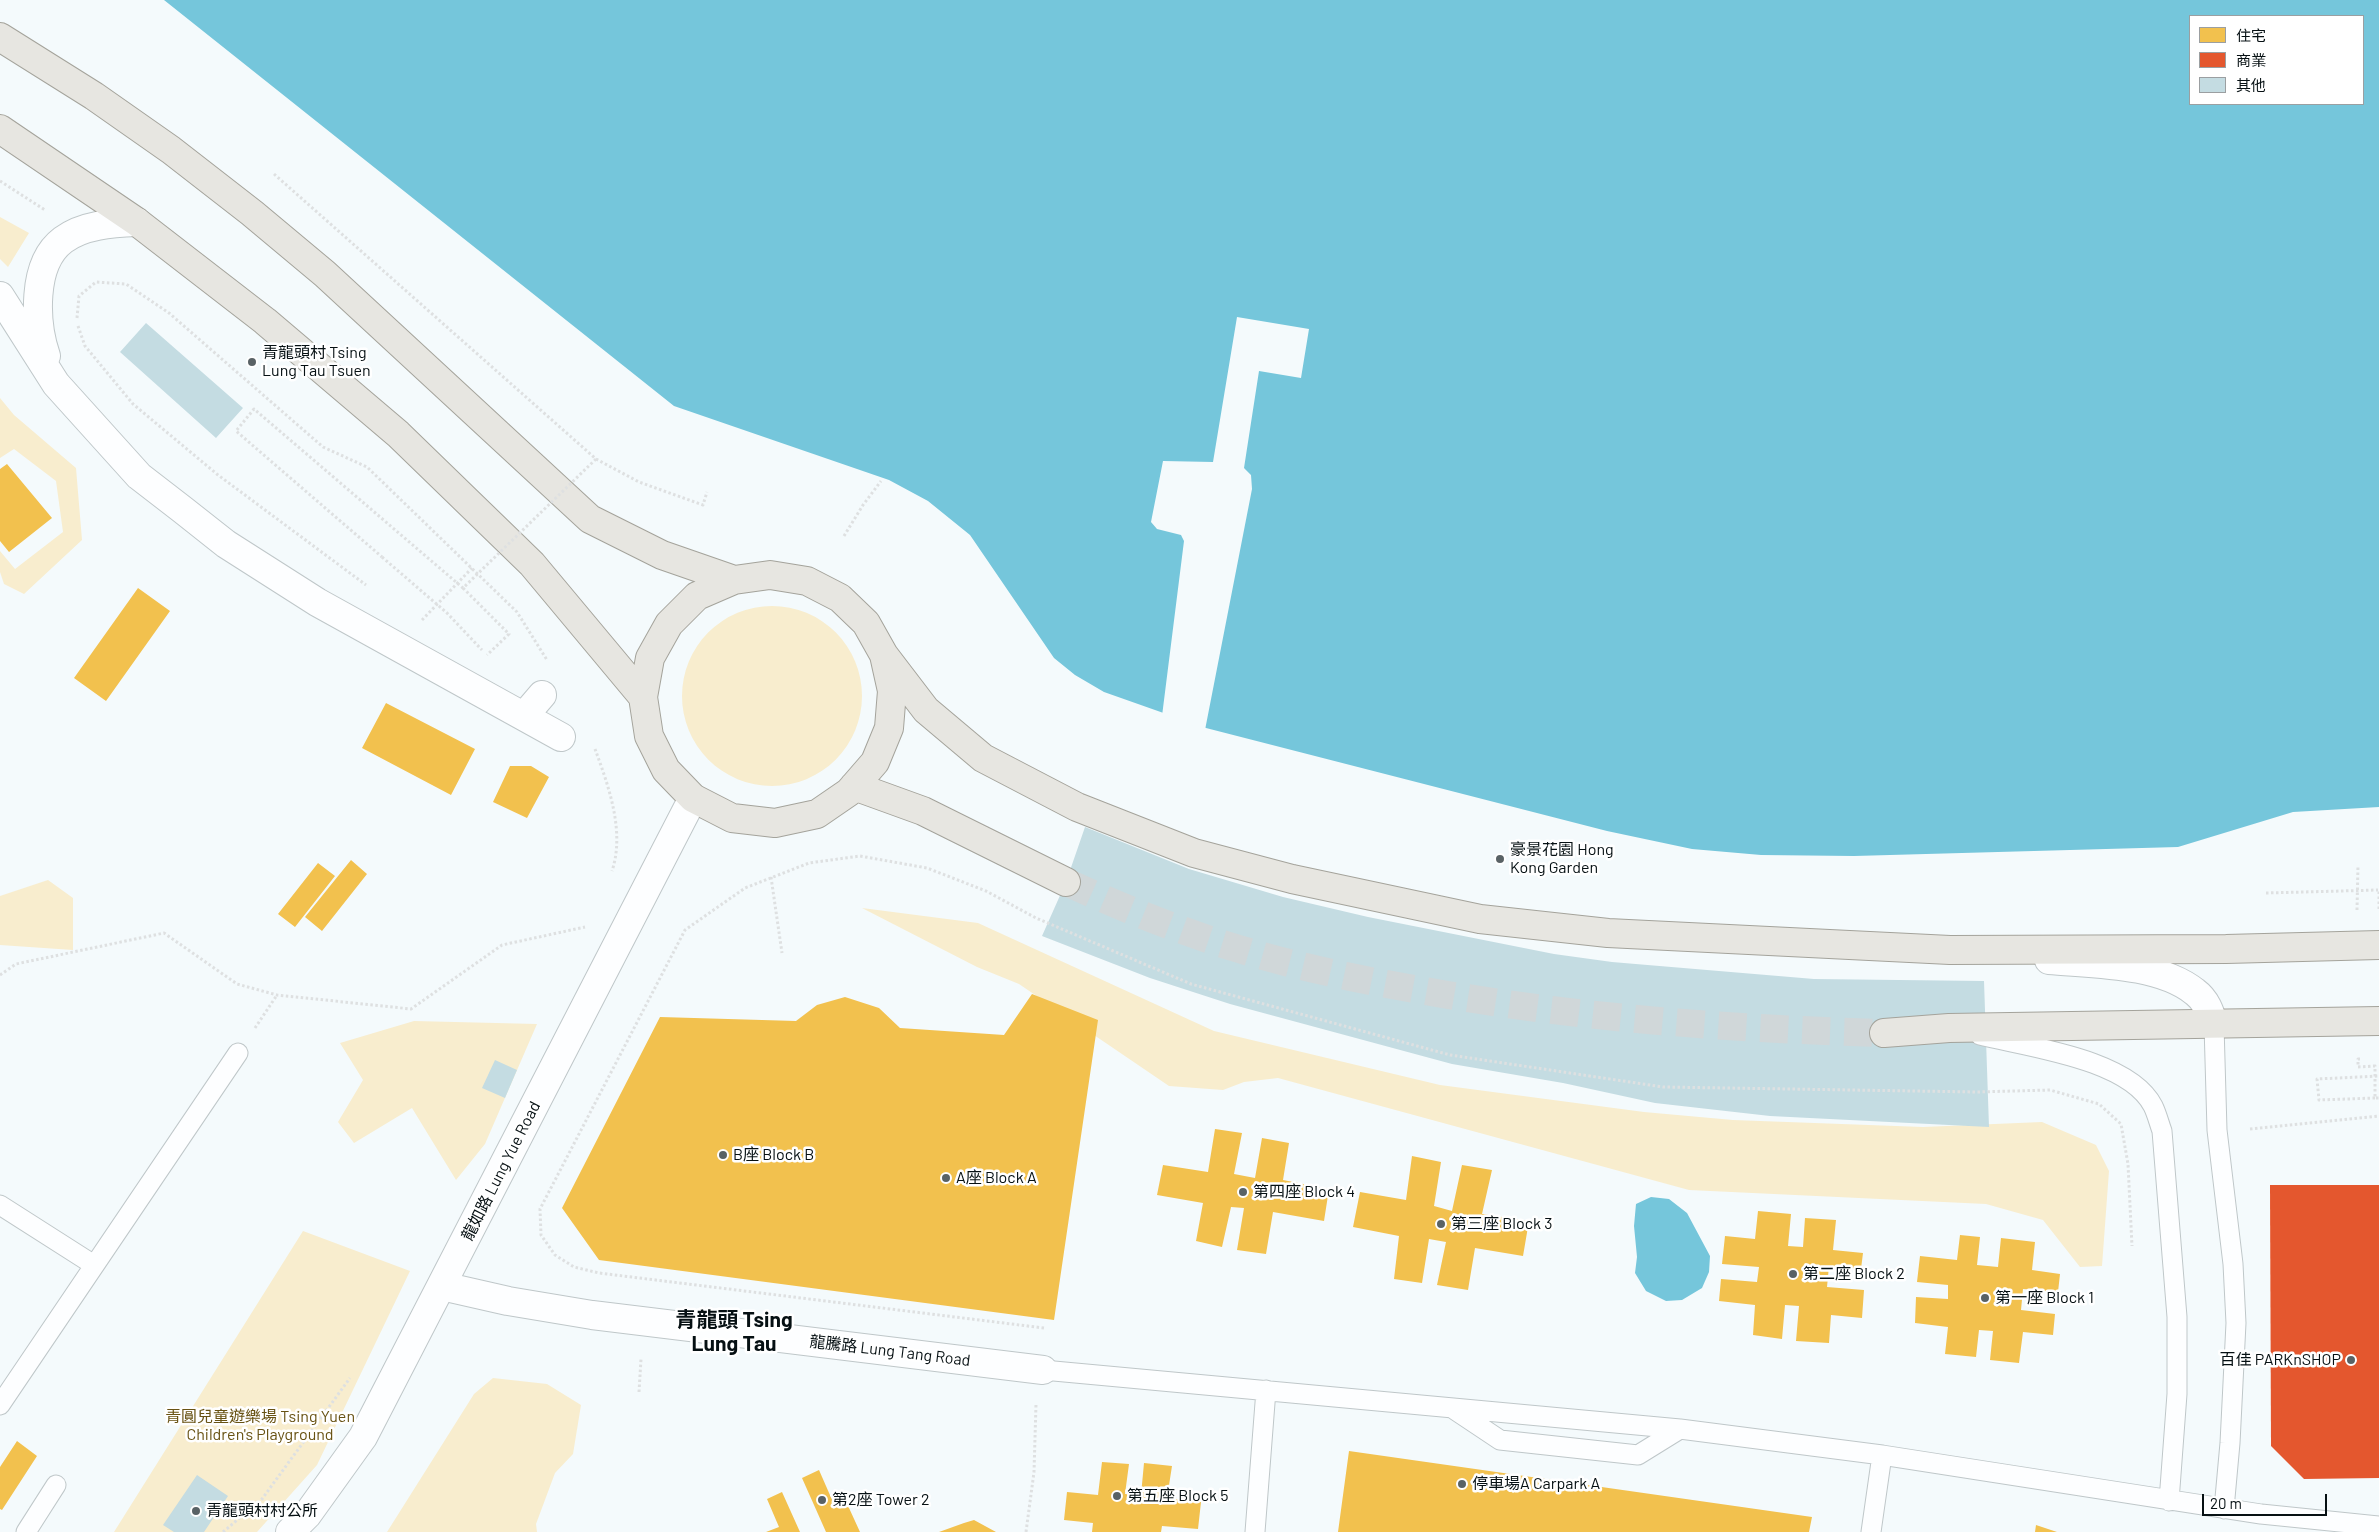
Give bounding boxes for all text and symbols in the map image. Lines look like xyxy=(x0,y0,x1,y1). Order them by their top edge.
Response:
legend xyxy=(2189,15,2364,105)
text: 住宅 xyxy=(2236,26,2266,44)
text: 商業 xyxy=(2236,51,2266,69)
text: 其他 xyxy=(2236,76,2266,94)
place label: 青龍頭村 Tsing Lung Tau Tsuen xyxy=(262,343,371,381)
marker: 青龍頭村 Tsing Lung Tau Tsuen xyxy=(246,356,258,368)
place label: 豪景花園 Hong Kong Garden xyxy=(1510,840,1614,878)
marker: 豪景花園 Hong Kong Garden xyxy=(1494,853,1506,865)
street label: 龍如路 Lung Yue Road xyxy=(458,1098,544,1244)
place label: B座 Block B xyxy=(733,1145,814,1165)
marker: B座 Block B xyxy=(717,1149,729,1161)
place label: A座 Block A xyxy=(956,1168,1037,1188)
marker: A座 Block A xyxy=(940,1172,952,1184)
place label: 第四座 Block 4 xyxy=(1253,1182,1355,1202)
marker: 第四座 Block 4 xyxy=(1237,1186,1249,1198)
place label: 第三座 Block 3 xyxy=(1451,1214,1552,1234)
marker: 第三座 Block 3 xyxy=(1435,1218,1447,1230)
place label: 第二座 Block 2 xyxy=(1803,1264,1905,1284)
marker: 第二座 Block 2 xyxy=(1787,1268,1799,1280)
place label: 第一座 Block 1 xyxy=(1995,1288,2094,1308)
marker: 第一座 Block 1 xyxy=(1979,1292,1991,1304)
district label: 青龍頭 Tsing Lung Tau xyxy=(675,1307,793,1357)
street label: 龍騰路 Lung Tang Road xyxy=(808,1332,972,1370)
place label: 百佳 PARKnSHOP xyxy=(2220,1350,2341,1370)
marker: 百佳 PARKnSHOP xyxy=(2345,1354,2357,1366)
park label: 青圓兒童遊樂場 Tsing Yuen Children's Playground xyxy=(165,1407,355,1445)
place label: 停車場A Carpark A xyxy=(1472,1474,1600,1494)
marker: 停車場A Carpark A xyxy=(1456,1478,1468,1490)
scale bar xyxy=(2204,1484,2329,1516)
place label: 第五座 Block 5 xyxy=(1127,1486,1228,1506)
place label: 第2座 Tower 2 xyxy=(832,1490,930,1510)
marker: 第五座 Block 5 xyxy=(1111,1490,1123,1502)
marker: 第2座 Tower 2 xyxy=(816,1494,828,1506)
text: 20 m xyxy=(2210,1494,2242,1512)
place label: 青龍頭村村公所 xyxy=(206,1501,318,1521)
marker: 青龍頭村村公所 xyxy=(190,1505,202,1517)

